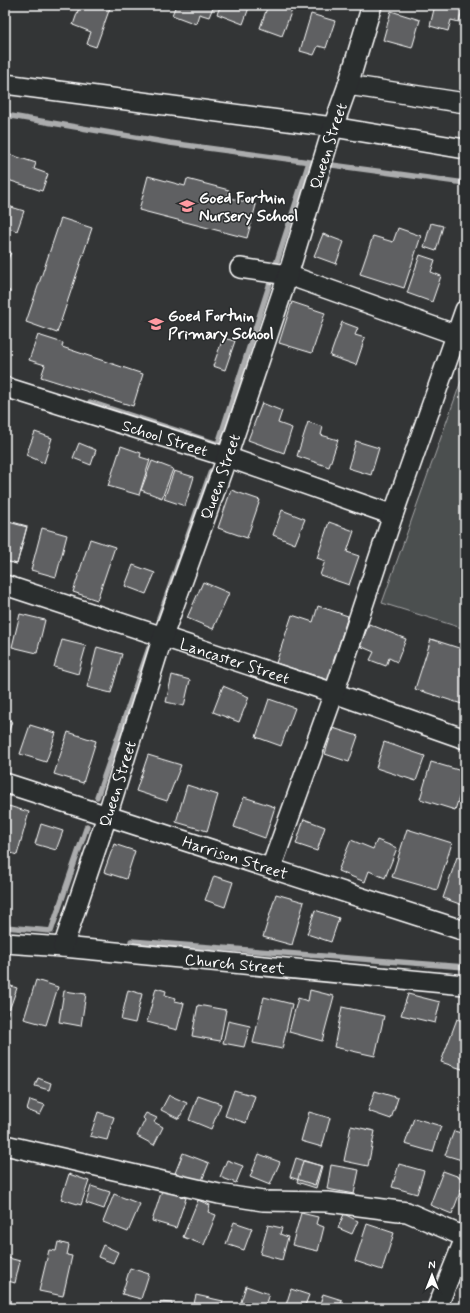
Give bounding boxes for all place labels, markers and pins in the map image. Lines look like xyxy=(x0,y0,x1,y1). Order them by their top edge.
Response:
place label: Goed Fortuin Nursery School xyxy=(199,188,298,227)
school or university icon: Goed Fortuin Nursery School xyxy=(178,197,196,215)
place label: Goed Fortuin Primary School xyxy=(168,306,274,345)
school or university icon: Goed Fortuin Primary School xyxy=(147,315,165,333)

